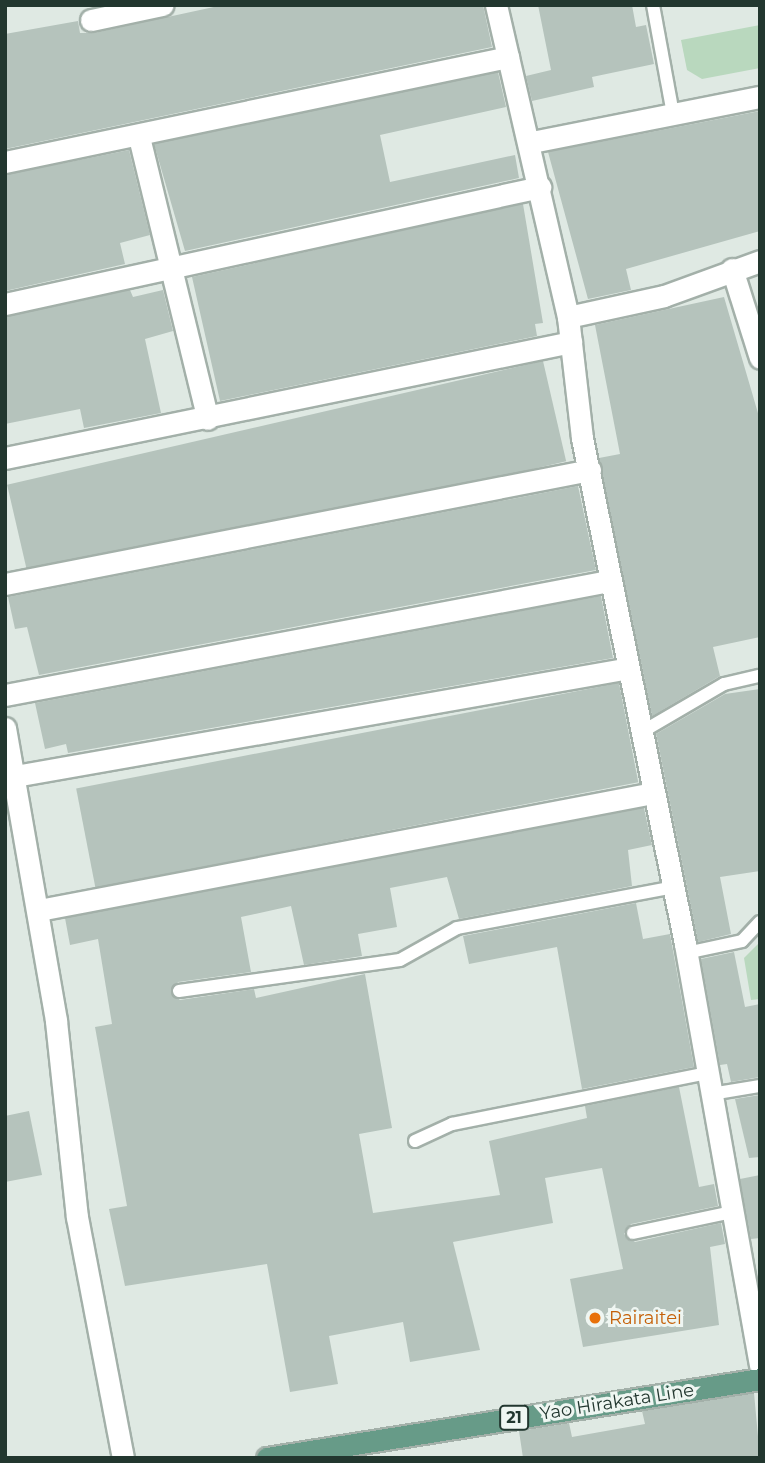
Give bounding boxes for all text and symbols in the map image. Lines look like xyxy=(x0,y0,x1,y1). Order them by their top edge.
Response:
place label: Rairaitei xyxy=(609,1307,682,1329)
marker: Rairaitei xyxy=(587,1310,603,1326)
street label: Yao Hirakata Line xyxy=(539,1379,695,1425)
road number: 21 xyxy=(498,1406,530,1430)

